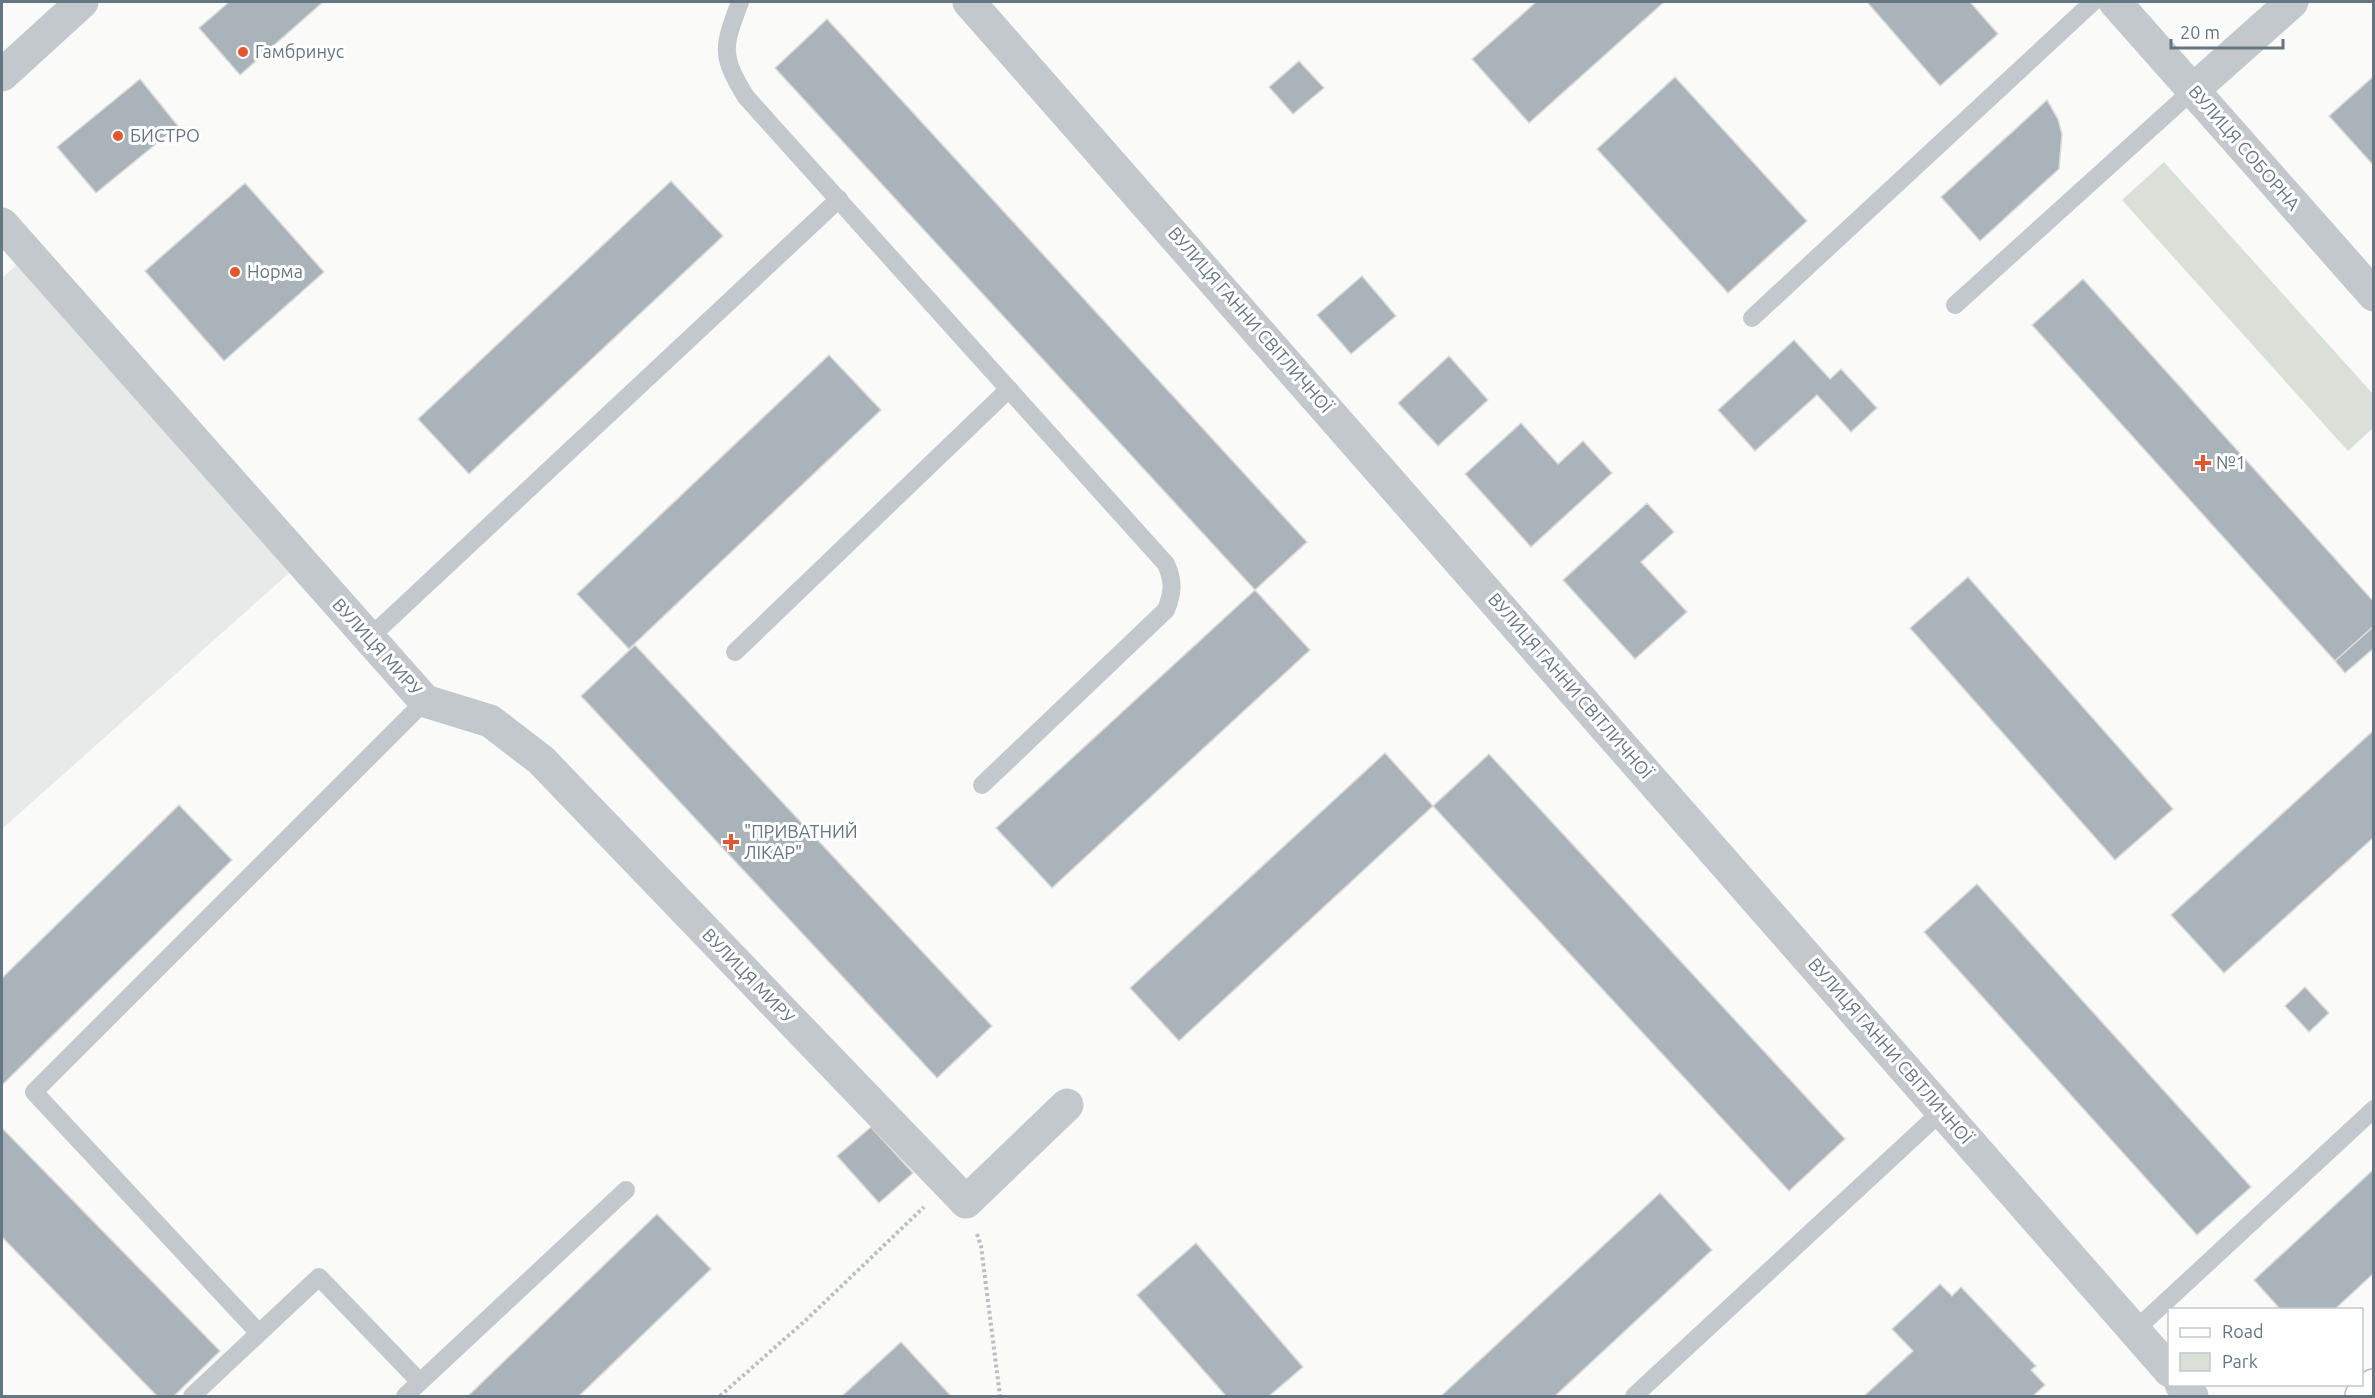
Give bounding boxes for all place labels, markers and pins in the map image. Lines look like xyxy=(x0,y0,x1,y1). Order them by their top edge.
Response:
place label: Гамбринус xyxy=(255,41,344,61)
marker: Гамбринус xyxy=(236,45,250,59)
place label: БИСТРО xyxy=(130,125,200,145)
marker: БИСТРО xyxy=(111,129,125,143)
place label: Норма xyxy=(247,261,303,281)
marker: Норма xyxy=(228,265,242,279)
place label: №1 xyxy=(2216,452,2246,472)
marker: №1 xyxy=(2194,454,2212,472)
place label: "ПРИВАТНИЙ ЛІКАР" xyxy=(744,821,858,862)
marker: "ПРИВАТНИЙ ЛІКАР" xyxy=(722,833,740,851)

